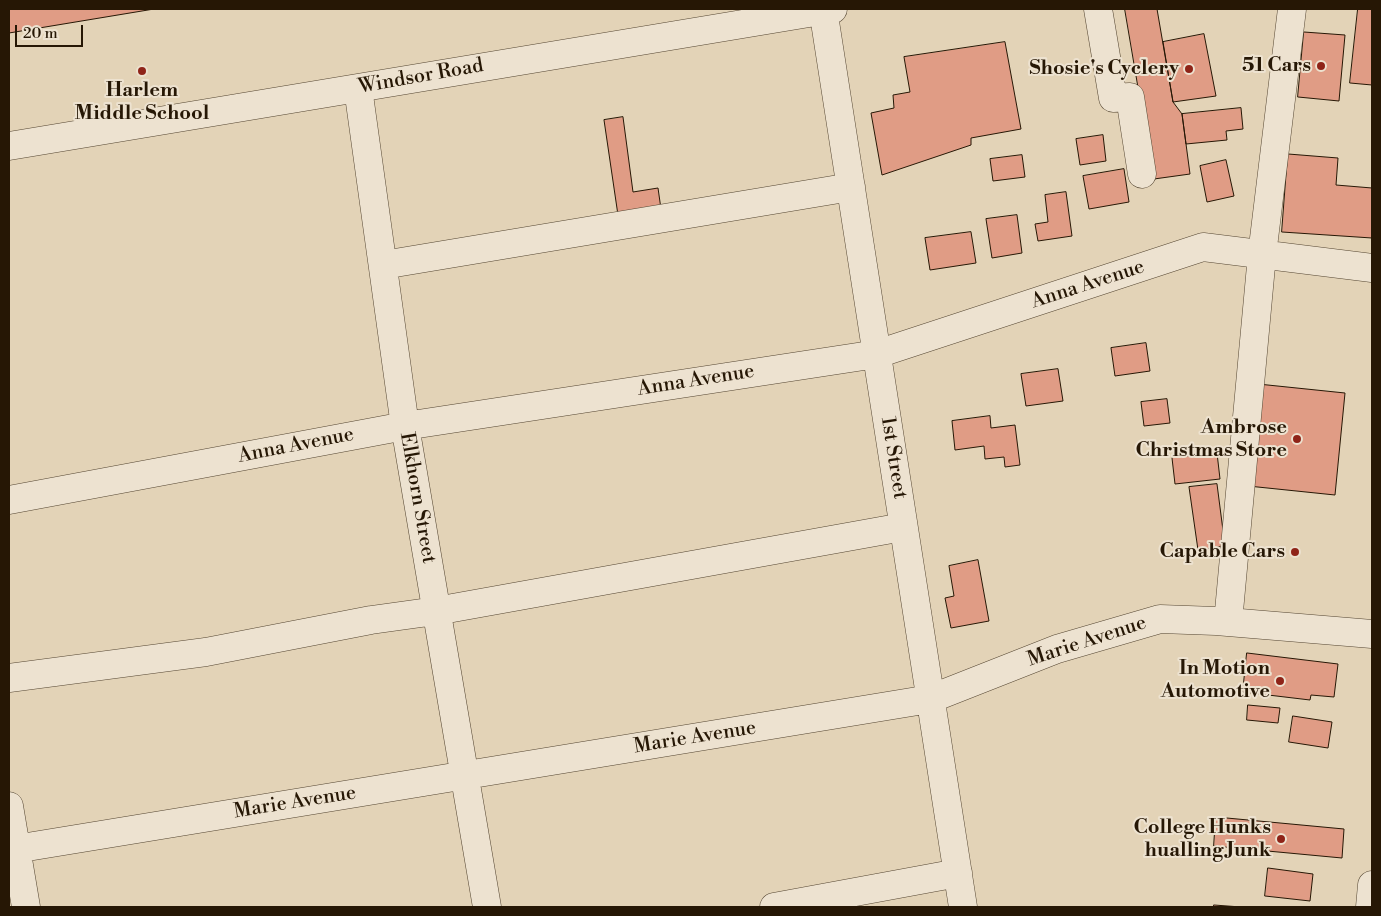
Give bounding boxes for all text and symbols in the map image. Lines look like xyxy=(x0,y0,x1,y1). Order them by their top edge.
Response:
scale bar xyxy=(18,15,85,47)
text: 20 m xyxy=(23,24,58,43)
street label: Windsor Road xyxy=(357,54,485,100)
place label: 51 Cars xyxy=(1242,54,1311,78)
place label: Shosie's Cyclery xyxy=(1029,57,1179,81)
marker: 51 Cars xyxy=(1315,60,1327,72)
marker: Shosie's Cyclery xyxy=(1183,63,1195,75)
marker: Harlem Middle School xyxy=(136,65,148,77)
place label: Harlem Middle School xyxy=(75,79,209,126)
street label: Anna Avenue xyxy=(1028,255,1148,315)
street label: Anna Avenue xyxy=(636,360,756,402)
street label: 1st Street xyxy=(875,415,911,501)
place label: Ambrose Christmas Store xyxy=(1136,416,1287,463)
street label: Anna Avenue xyxy=(236,423,356,469)
street label: Elkhorn Street xyxy=(394,431,440,565)
marker: Ambrose Christmas Store xyxy=(1291,433,1303,445)
place label: Capable Cars xyxy=(1160,540,1285,564)
marker: Capable Cars xyxy=(1289,546,1301,558)
street label: Marie Avenue xyxy=(1025,611,1149,673)
place label: In Motion Automotive xyxy=(1161,657,1270,704)
marker: In Motion Automotive xyxy=(1274,675,1286,687)
street label: Marie Avenue xyxy=(632,716,758,760)
street label: Marie Avenue xyxy=(232,781,358,825)
place label: College Hunks hualling Junk xyxy=(1133,816,1271,863)
marker: College Hunks hualling Junk xyxy=(1275,833,1287,845)

